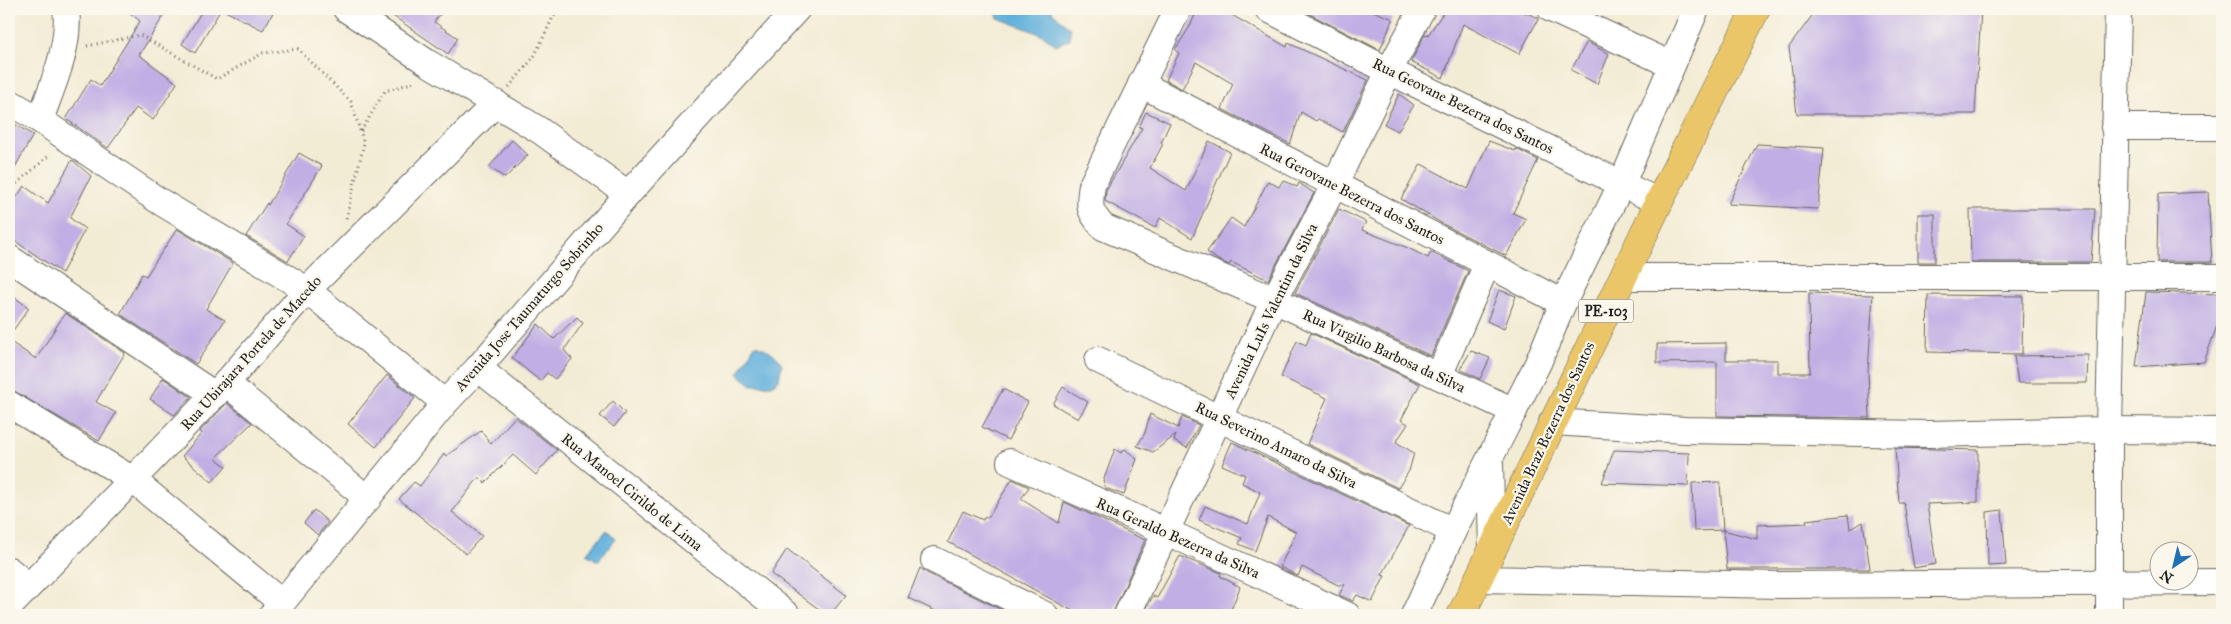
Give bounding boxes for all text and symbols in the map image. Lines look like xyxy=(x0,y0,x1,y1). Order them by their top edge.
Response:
street label: Rua Geovane Bezerra dos Santos xyxy=(1369,54,1557,158)
street label: Rua Gerovane Bezerra dos Santos xyxy=(1257,139,1447,249)
street label: Avenida Jose Taumaturgo Sobrinho xyxy=(450,219,608,396)
street label: Avenida LuIs Valentim da Silva xyxy=(1220,220,1322,402)
street label: Rua Ubirajara Portela de Macedo xyxy=(177,272,325,434)
road number: PE-103 xyxy=(1578,300,1634,322)
street label: Rua Virgilio Barbosa da Silva xyxy=(1300,305,1469,397)
street label: Avenida Braz Bezerra dos Santos xyxy=(1497,339,1598,528)
street label: Rua Severino Amaro da Silva xyxy=(1192,398,1360,492)
street label: Rua Manoel Cirildo de Lima xyxy=(558,429,707,555)
street label: Rua Geraldo Bezerra da Silva xyxy=(1093,494,1263,582)
north arrow xyxy=(2148,542,2198,592)
text: N xyxy=(2157,566,2177,587)

